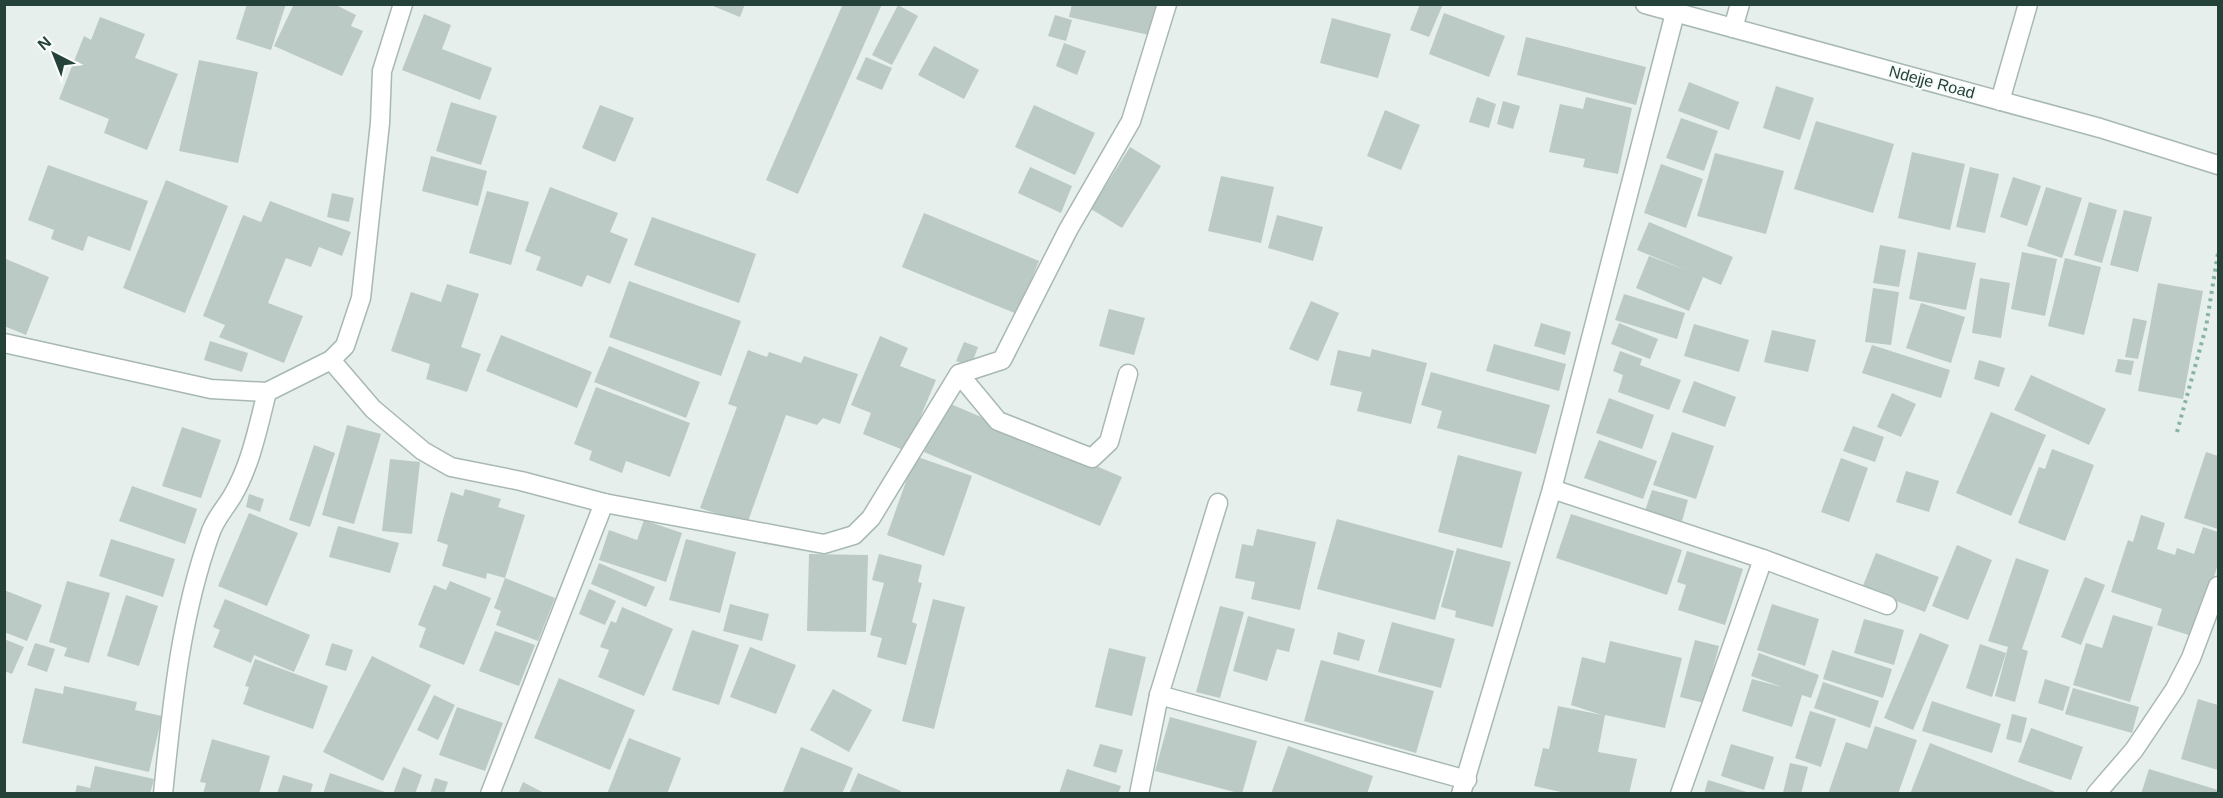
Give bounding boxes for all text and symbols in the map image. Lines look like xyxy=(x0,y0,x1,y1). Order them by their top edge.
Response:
north arrow xyxy=(24,24,84,84)
text: N xyxy=(34,33,54,53)
street label: Ndejje Road xyxy=(1887,62,1977,102)

